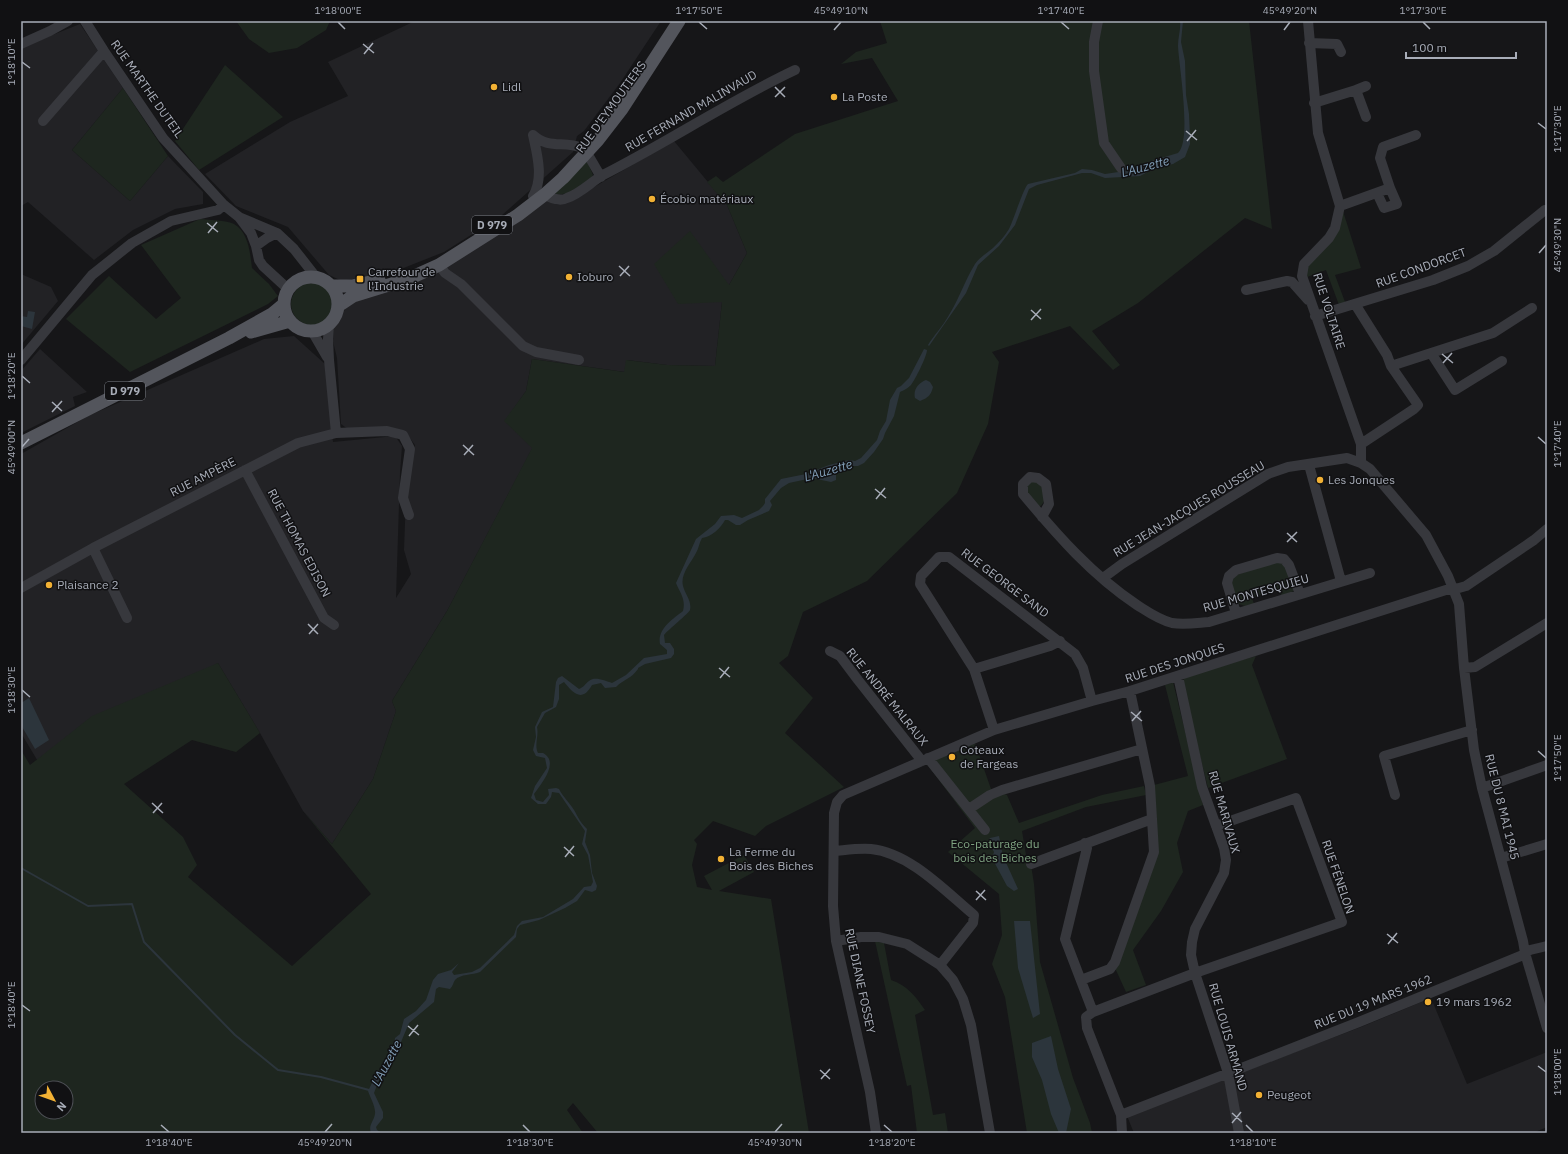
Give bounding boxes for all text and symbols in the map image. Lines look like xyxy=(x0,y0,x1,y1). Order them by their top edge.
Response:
text: 1°18'00"E xyxy=(314,4,362,17)
text: 1°17'50"E xyxy=(675,4,723,17)
text: 45°49'10"N xyxy=(814,4,868,17)
text: 1°17'40"E xyxy=(1037,4,1085,17)
text: 45°49'20"N xyxy=(1263,4,1317,17)
text: 1°17'30"E xyxy=(1399,4,1447,17)
scale bar xyxy=(1406,34,1516,60)
street label: RUE MARTHE DUTEIL xyxy=(108,37,187,141)
text: 1°18'10"E xyxy=(5,38,18,86)
text: 100 m xyxy=(1412,40,1447,55)
street label: RUE D'EYMOUTIERS xyxy=(572,58,649,156)
street label: RUE FERNAND MALINVAUD xyxy=(622,67,759,154)
place label: Lidl xyxy=(502,79,521,94)
marker: Lidl xyxy=(489,82,499,92)
place label: La Poste xyxy=(842,89,888,104)
marker: La Poste xyxy=(829,92,839,102)
text: 1°17'30"E xyxy=(1551,105,1564,153)
water label: L'Auzette xyxy=(1119,152,1172,181)
place label: Écobio matériaux xyxy=(660,191,753,206)
marker: Écobio matériaux xyxy=(647,194,657,204)
road number: D 979 xyxy=(472,216,512,234)
text: 45°49'30"N xyxy=(1551,218,1564,272)
street label: RUE CONDORCET xyxy=(1374,244,1468,291)
place label: Carrefour de l'Industrie xyxy=(368,264,436,293)
place label: Ioburo xyxy=(577,269,614,284)
street label: RUE VOLTAIRE xyxy=(1310,271,1349,351)
marker: Ioburo xyxy=(564,272,574,282)
marker: Carrefour de l'Industrie xyxy=(355,274,365,284)
text: 1°18'20"E xyxy=(5,352,18,400)
road number: D 979 xyxy=(105,382,145,400)
text: 45°49'00"N xyxy=(5,420,18,474)
text: 1°17'40"E xyxy=(1551,420,1564,468)
street label: RUE AMPÈRE xyxy=(167,454,238,500)
water label: L'Auzette xyxy=(802,455,855,485)
street label: RUE JEAN-JACQUES ROUSSEAU xyxy=(1110,457,1267,560)
place label: Les Jonques xyxy=(1328,472,1395,487)
marker: Les Jonques xyxy=(1315,475,1325,485)
street label: RUE THOMAS EDISON xyxy=(265,486,334,599)
street label: RUE GEORGE SAND xyxy=(958,545,1052,621)
street label: RUE MONTESQUIEU xyxy=(1201,570,1311,615)
place label: Plaisance 2 xyxy=(57,577,119,592)
marker: Plaisance 2 xyxy=(44,580,54,590)
street label: RUE DES JONQUES xyxy=(1123,639,1227,686)
street label: RUE ANDRÉ MALRAUX xyxy=(843,645,932,749)
text: 1°18'30"E xyxy=(5,666,18,714)
text: 1°17'50"E xyxy=(1551,734,1564,782)
place label: Coteaux de Fargeas xyxy=(960,742,1018,771)
marker: Coteaux de Fargeas xyxy=(947,752,957,762)
street label: RUE DU 8 MAI 1945 xyxy=(1482,752,1523,861)
street label: RUE MARIVAUX xyxy=(1206,769,1244,856)
park label: Eco-paturage du bois des Biches xyxy=(950,836,1040,865)
street label: RUE FÉNELON xyxy=(1319,838,1358,916)
place label: La Ferme du Bois des Biches xyxy=(729,844,814,873)
marker: La Ferme du Bois des Biches xyxy=(716,854,726,864)
street label: RUE DIANE FOSSEY xyxy=(842,927,879,1035)
street label: RUE DU 19 MARS 1962 xyxy=(1312,971,1434,1032)
text: 1°18'40"E xyxy=(5,981,18,1029)
street label: RUE LOUIS ARMAND xyxy=(1206,981,1251,1093)
place label: 19 mars 1962 xyxy=(1436,994,1512,1009)
marker: 19 mars 1962 xyxy=(1423,997,1433,1007)
water label: L'Auzette xyxy=(367,1037,406,1089)
text: 1°18'00"E xyxy=(1551,1048,1564,1096)
north arrow xyxy=(34,1080,74,1120)
place label: Peugeot xyxy=(1267,1087,1311,1102)
marker: Peugeot xyxy=(1254,1090,1264,1100)
text: N xyxy=(54,1099,69,1114)
text: 1°18'40"E xyxy=(145,1136,193,1149)
text: 45°49'20"N xyxy=(298,1136,352,1149)
text: 1°18'30"E xyxy=(506,1136,554,1149)
text: 45°49'30"N xyxy=(748,1136,802,1149)
text: 1°18'20"E xyxy=(868,1136,916,1149)
text: 1°18'10"E xyxy=(1229,1136,1277,1149)

